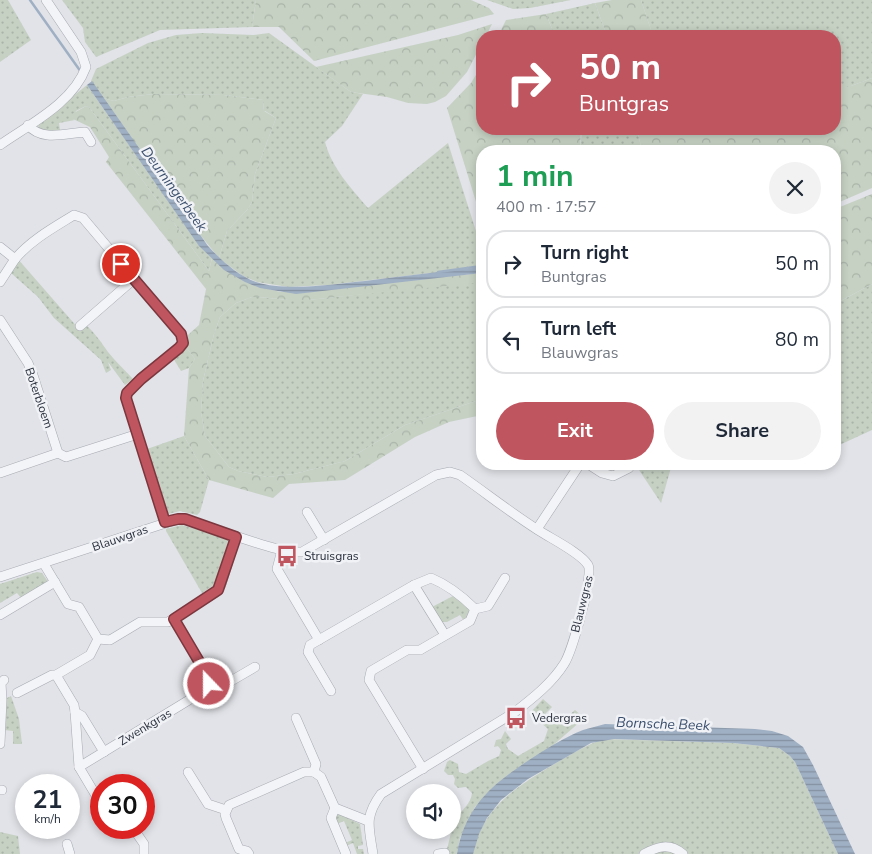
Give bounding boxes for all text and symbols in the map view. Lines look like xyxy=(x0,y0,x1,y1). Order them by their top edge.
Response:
text: 50 m xyxy=(579,44,661,91)
icon: right xyxy=(496,50,561,115)
text: Buntgras xyxy=(579,89,669,119)
water label: Deurningerbeek xyxy=(137,143,212,236)
text: 1 min xyxy=(496,156,574,197)
button: close xyxy=(769,162,821,214)
text: 400 m · 17:57 xyxy=(496,196,597,218)
text: Turn right xyxy=(541,240,628,266)
pin xyxy=(100,243,142,285)
icon: arrive xyxy=(107,250,135,278)
icon: right xyxy=(498,250,526,278)
text: 50 m xyxy=(775,251,819,277)
text: Buntgras xyxy=(541,266,607,288)
text: Turn left xyxy=(541,316,616,342)
icon: left xyxy=(498,326,526,354)
text: 80 m xyxy=(775,327,819,353)
text: Blauwgras xyxy=(541,342,619,364)
street label: Boterbloem xyxy=(21,365,57,431)
button: Exit xyxy=(496,402,654,460)
button: Share xyxy=(664,402,821,460)
street label: Blauwgras xyxy=(90,521,150,555)
bus stop icon: Struisgras xyxy=(274,543,300,569)
place label: Struisgras xyxy=(304,548,359,564)
street label: Blauwgras xyxy=(567,574,597,634)
position arrow xyxy=(182,657,234,709)
street label: Zwenkgras xyxy=(116,705,175,749)
bus stop icon: Vedergras xyxy=(503,705,529,731)
place label: Vedergras xyxy=(531,710,587,726)
water label: Bornsche Beek xyxy=(616,713,711,735)
speed limit sign: 30 xyxy=(90,774,155,839)
text: 21 xyxy=(32,783,63,817)
map controls xyxy=(406,784,461,839)
button: sound xyxy=(406,784,461,839)
text: km/h xyxy=(34,811,61,827)

